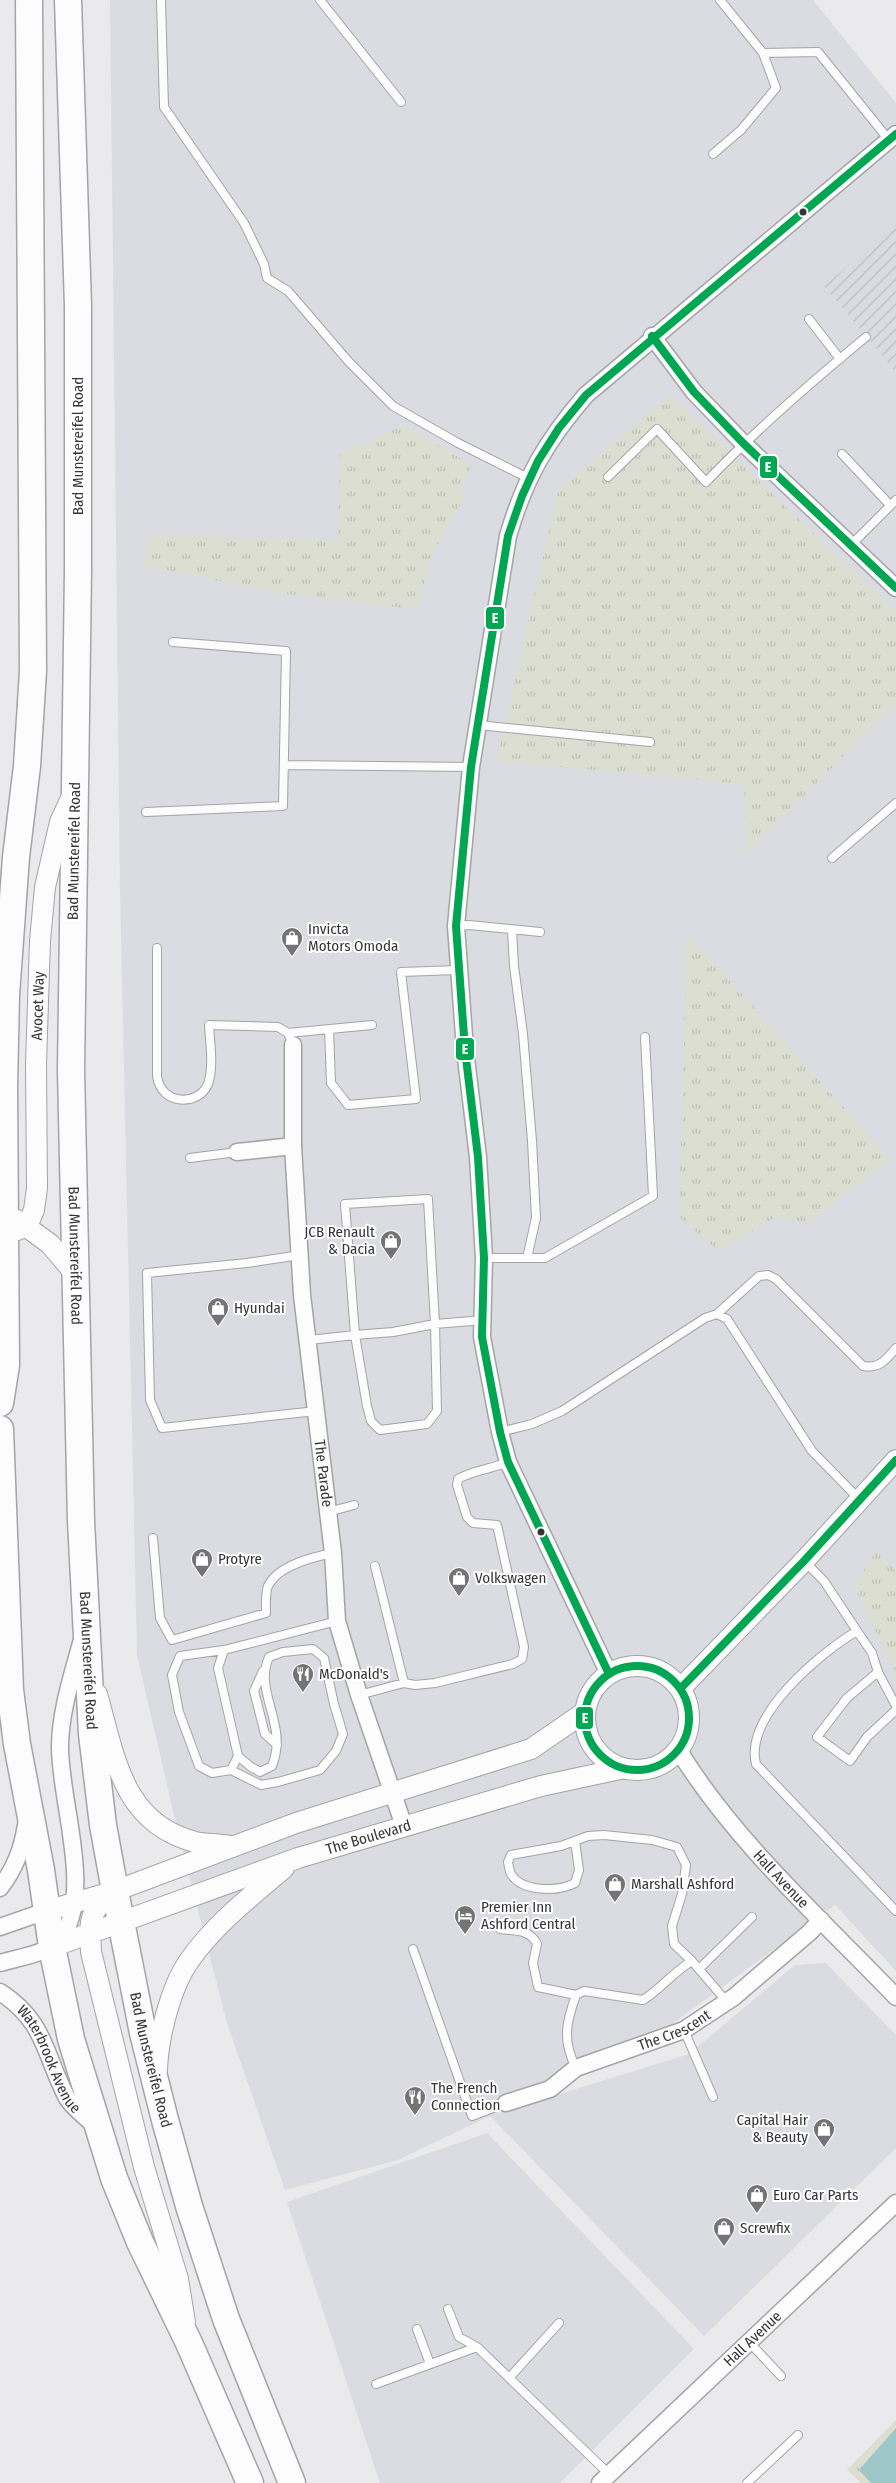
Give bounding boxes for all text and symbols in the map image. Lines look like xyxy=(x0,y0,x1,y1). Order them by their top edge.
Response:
unlabelled marker xyxy=(798,207,808,217)
street label: Bad Munstereifel Road xyxy=(69,377,87,515)
line badge: E xyxy=(759,455,778,479)
text: E xyxy=(765,459,772,476)
line badge: E xyxy=(485,606,505,630)
text: E xyxy=(492,610,499,627)
street label: Bad Munstereifel Road xyxy=(64,782,84,920)
place label: Invicta Motors Omoda xyxy=(308,920,398,955)
shop icon: Invicta Motors Omoda xyxy=(280,926,304,957)
street label: Avocet Way xyxy=(28,971,48,1041)
line badge: E xyxy=(455,1037,475,1061)
text: E xyxy=(462,1041,469,1058)
street label: Bad Munstereifel Road xyxy=(65,1186,86,1325)
place label: JCB Renault & Dacia xyxy=(304,1223,375,1258)
shop icon: JCB Renault & Dacia xyxy=(379,1229,403,1260)
shop icon: Hyundai xyxy=(206,1296,230,1327)
place label: Hyundai xyxy=(234,1299,285,1317)
street label: The Parade xyxy=(310,1439,336,1508)
unlabelled marker xyxy=(536,1527,546,1537)
shop icon: Protyre xyxy=(190,1547,214,1578)
place label: Protyre xyxy=(218,1550,262,1568)
shop icon: Volkswagen xyxy=(447,1566,471,1597)
place label: Volkswagen xyxy=(475,1569,546,1587)
street label: Bad Munstereifel Road xyxy=(76,1591,101,1730)
restaurant icon: McDonald's xyxy=(291,1662,315,1693)
place label: McDonald's xyxy=(319,1665,389,1683)
line badge: E xyxy=(575,1706,594,1730)
text: E xyxy=(582,1710,589,1727)
street label: The Boulevard xyxy=(324,1816,413,1858)
street label: Hall Avenue xyxy=(749,1846,812,1912)
shop icon: Marshall Ashford xyxy=(603,1872,627,1903)
place label: Marshall Ashford xyxy=(631,1875,734,1893)
place label: Premier Inn Ashford Central xyxy=(481,1898,575,1933)
hotel icon: Premier Inn Ashford Central xyxy=(453,1904,477,1935)
street label: Bad Munstereifel Road xyxy=(126,1991,176,2130)
street label: Waterbrook Avenue xyxy=(13,2001,84,2117)
street label: The Crescent xyxy=(636,2006,714,2054)
place label: The French Connection xyxy=(431,2079,500,2114)
restaurant icon: The French Connection xyxy=(403,2085,427,2116)
place label: Capital Hair & Beauty xyxy=(736,2111,809,2146)
shop icon: Capital Hair & Beauty xyxy=(812,2117,836,2148)
shop icon: Euro Car Parts xyxy=(745,2183,769,2214)
place label: Euro Car Parts xyxy=(773,2186,858,2204)
shop icon: Screwfix xyxy=(712,2216,736,2247)
place label: Screwfix xyxy=(740,2219,791,2237)
street label: Hall Avenue xyxy=(720,2307,785,2370)

